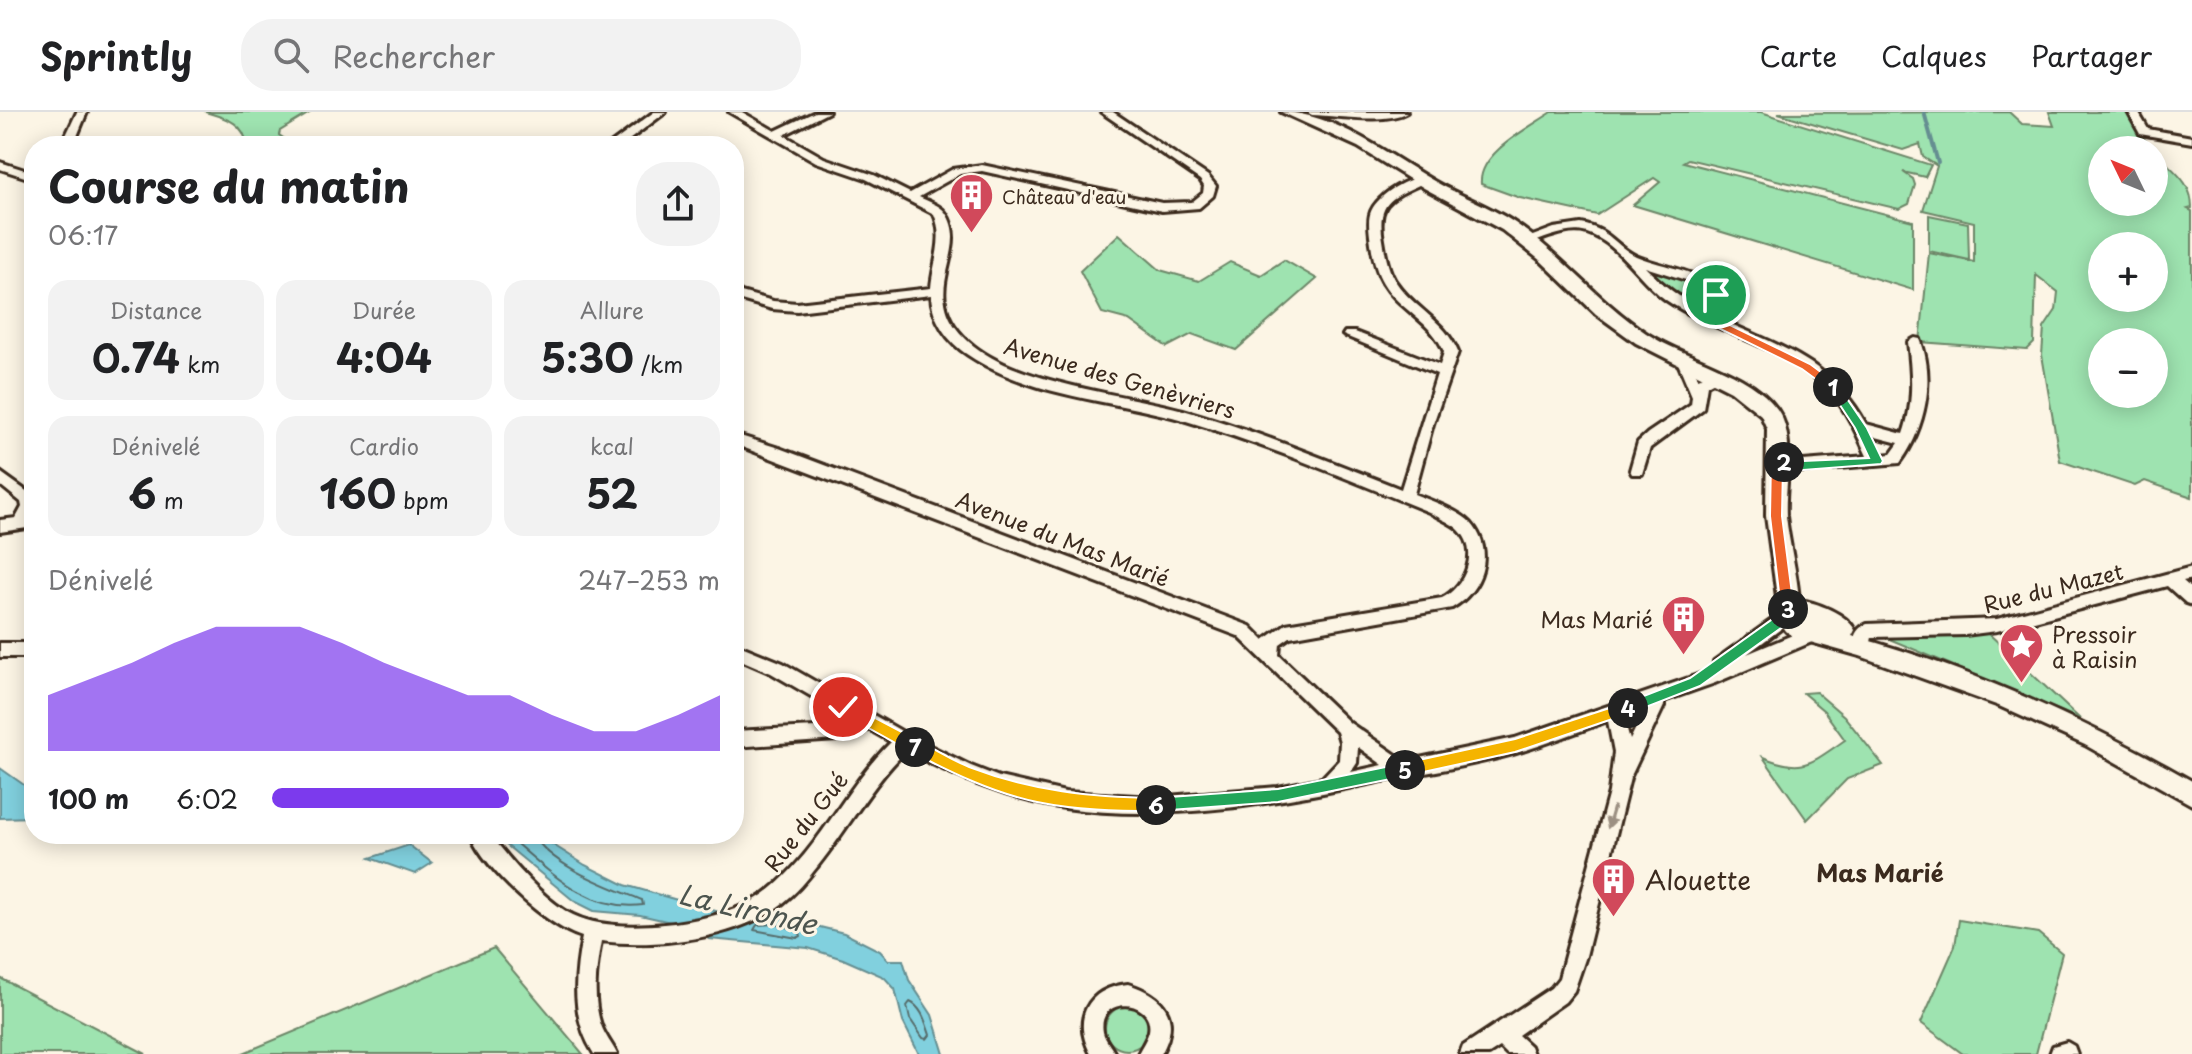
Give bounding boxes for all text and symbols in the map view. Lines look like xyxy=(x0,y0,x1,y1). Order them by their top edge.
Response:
search box xyxy=(241,19,801,91)
text: Sprintly xyxy=(40,27,193,84)
icon: search xyxy=(269,33,313,77)
text: Rechercher xyxy=(333,33,495,78)
text: Carte xyxy=(1759,34,1837,77)
text: Calques xyxy=(1881,34,1987,77)
text: Partager xyxy=(2031,34,2152,77)
north arrow xyxy=(2088,136,2168,216)
map controls xyxy=(2088,136,2168,408)
text: Course du matin xyxy=(48,152,410,218)
button: share xyxy=(636,162,720,246)
building icon: Château d'eau xyxy=(947,172,995,235)
place label: Château d'eau xyxy=(1002,183,1126,210)
text: 06:17 xyxy=(48,215,118,254)
button: + xyxy=(2088,232,2168,312)
pin xyxy=(1682,261,1750,329)
icon: arrive xyxy=(1694,273,1738,317)
text: Distance xyxy=(110,293,202,326)
text: Durée xyxy=(352,293,416,326)
text: Allure xyxy=(580,293,644,326)
text: 0.74 xyxy=(92,326,180,387)
text: 4:04 xyxy=(336,326,432,387)
text: 5:30 xyxy=(541,326,634,387)
street label: Avenue des Genèvriers xyxy=(1001,328,1239,426)
button: − xyxy=(2088,328,2168,408)
text: km xyxy=(180,347,220,380)
text: /km xyxy=(634,347,683,380)
pin: 1 xyxy=(1813,367,1853,407)
text: 1 xyxy=(1828,370,1838,403)
text: Dénivelé xyxy=(111,429,201,462)
text: Cardio xyxy=(349,429,419,462)
text: kcal xyxy=(590,429,634,462)
pin: 2 xyxy=(1764,442,1804,482)
text: 2 xyxy=(1776,445,1792,478)
text: 6 xyxy=(128,462,157,523)
text: 160 xyxy=(319,462,396,523)
text: 52 xyxy=(586,462,638,523)
street label: Avenue du Mas Marié xyxy=(951,482,1175,594)
text: m xyxy=(157,483,184,516)
text: bpm xyxy=(396,483,449,516)
street label: Rue du Mazet xyxy=(1980,554,2126,620)
text: Dénivelé xyxy=(48,560,153,599)
text: 247–253 m xyxy=(578,560,720,599)
pin: 3 xyxy=(1768,589,1808,629)
text: 3 xyxy=(1781,592,1795,625)
building icon: Mas Marié xyxy=(1660,594,1708,657)
place label: Mas Marié xyxy=(1541,602,1653,635)
place label: Pressoir à Raisin xyxy=(2052,617,2138,675)
place icon: Pressoir à Raisin xyxy=(1997,622,2045,685)
pin xyxy=(809,673,877,741)
icon: check xyxy=(821,685,865,729)
pin: 4 xyxy=(1608,688,1648,728)
text: 4 xyxy=(1621,691,1635,724)
pin: 7 xyxy=(895,727,935,767)
text: 7 xyxy=(909,730,921,763)
pin: 5 xyxy=(1385,750,1425,790)
text: 5 xyxy=(1398,753,1412,786)
street label: Rue du Gué xyxy=(755,764,855,878)
text: 100 m xyxy=(48,779,129,818)
text: 6:02 xyxy=(176,779,238,818)
pin: 6 xyxy=(1136,785,1176,825)
text: 6 xyxy=(1148,788,1164,821)
one-way arrow xyxy=(1604,805,1617,829)
district label: Mas Marié xyxy=(1816,854,1944,890)
building icon: Alouette xyxy=(1590,855,1638,918)
place label: Alouette xyxy=(1645,860,1751,899)
water label: La Lironde xyxy=(675,871,823,945)

